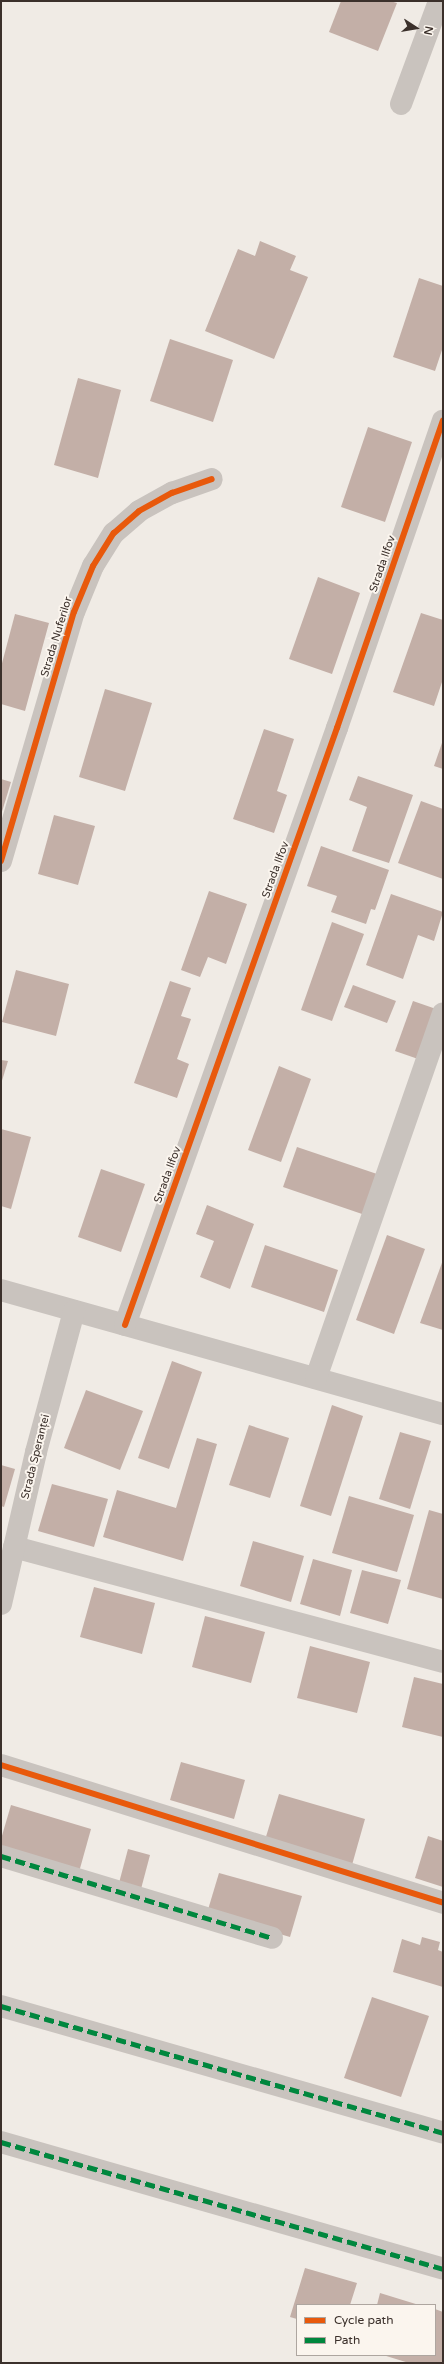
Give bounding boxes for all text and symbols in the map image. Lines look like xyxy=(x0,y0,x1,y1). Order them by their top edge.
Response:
north arrow xyxy=(396,8,436,48)
text: N xyxy=(421,25,436,36)
street label: Strada Ilfov xyxy=(367,534,399,594)
street label: Strada Nuferilor xyxy=(39,595,75,679)
street label: Strada Ilfov xyxy=(260,840,292,900)
street label: Strada Ilfov xyxy=(152,1145,184,1205)
street label: Strada Speranței xyxy=(19,1413,53,1501)
legend xyxy=(296,2304,436,2356)
text: Cycle path xyxy=(334,2313,393,2327)
text: Path xyxy=(334,2333,360,2347)

